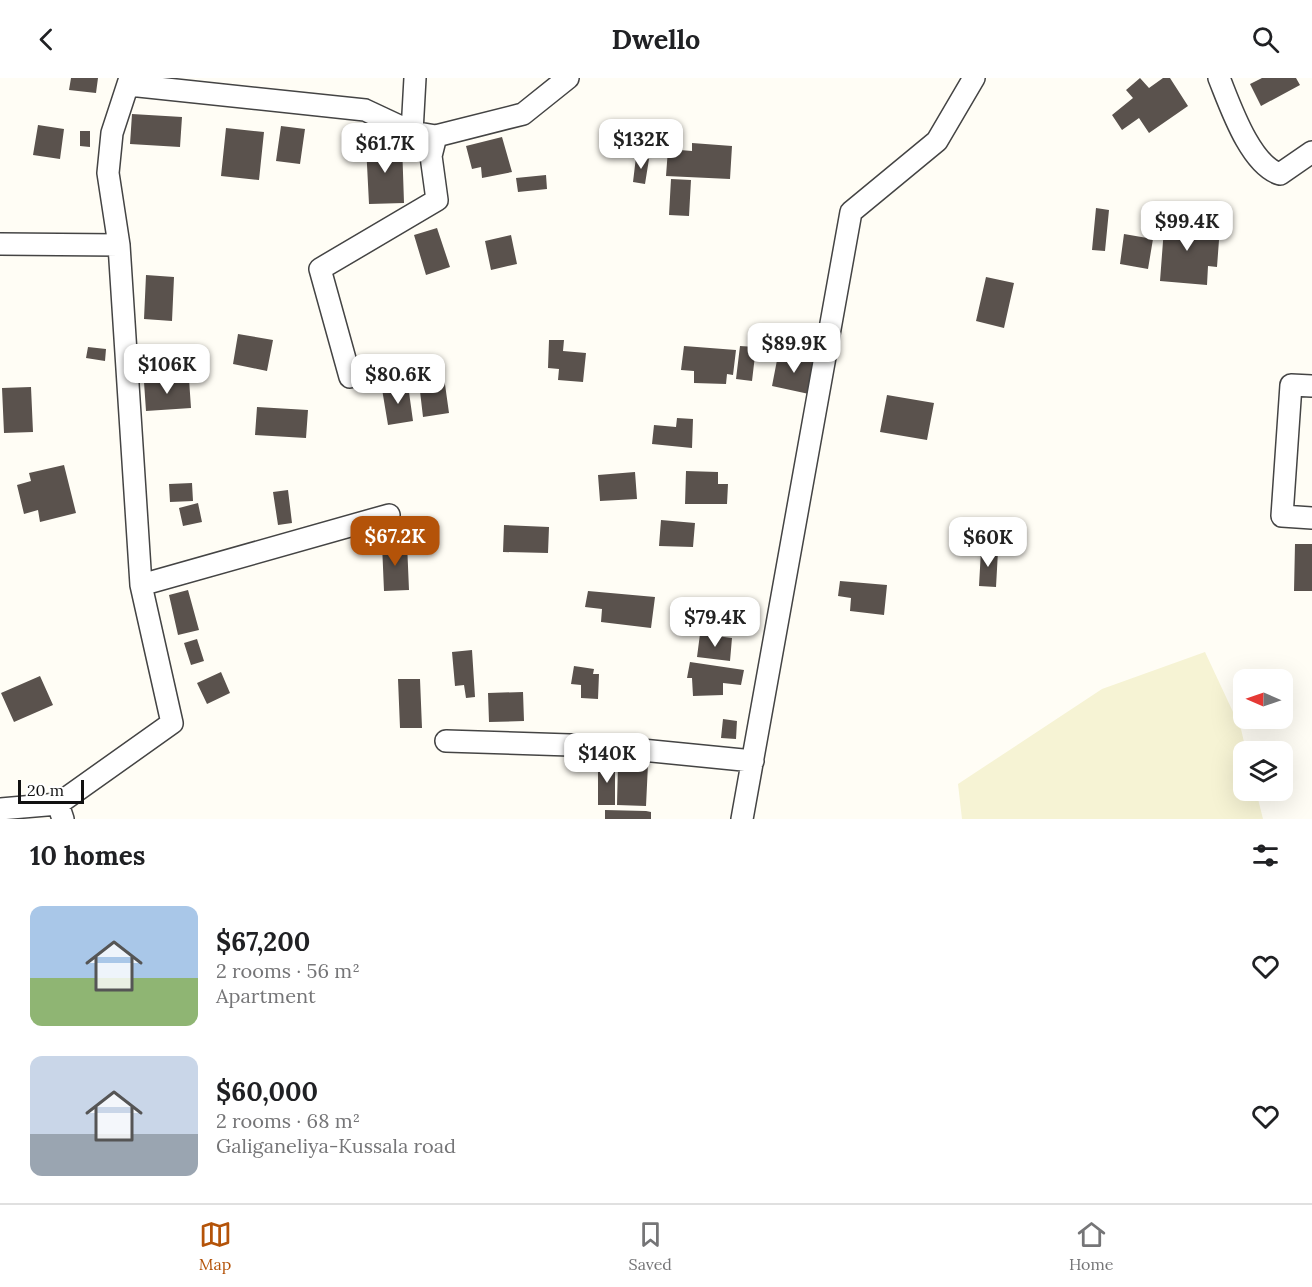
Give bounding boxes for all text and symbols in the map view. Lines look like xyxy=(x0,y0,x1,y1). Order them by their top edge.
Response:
text: Dwello xyxy=(612,22,700,56)
icon: back xyxy=(30,23,63,56)
icon: search xyxy=(1249,23,1282,56)
pin: $132K xyxy=(599,119,683,170)
pin: $61.7K xyxy=(336,123,434,174)
text: $132K xyxy=(613,126,669,151)
text: $61.7K xyxy=(355,130,415,155)
pin: $99.4K xyxy=(1138,201,1236,252)
text: $99.4K xyxy=(1155,208,1219,233)
pin: $89.9K xyxy=(745,323,843,374)
text: $89.9K xyxy=(762,330,826,355)
pin: $106K xyxy=(125,344,209,395)
text: $106K xyxy=(138,351,196,376)
pin: $80.6K xyxy=(349,354,447,405)
text: $80.6K xyxy=(365,361,431,386)
pin: $67.2K xyxy=(346,516,444,567)
pin: $60K xyxy=(952,517,1024,568)
text: $67.2K xyxy=(365,523,425,548)
text: $60K xyxy=(963,524,1013,549)
pin: $79.4K xyxy=(666,597,764,648)
text: $79.4K xyxy=(684,604,746,629)
north arrow xyxy=(1233,669,1293,729)
map controls xyxy=(1233,669,1293,801)
pin: $140K xyxy=(565,733,649,784)
text: $140K xyxy=(578,740,636,765)
button: layers xyxy=(1233,741,1293,801)
scale bar xyxy=(18,777,84,804)
text: 20 m xyxy=(27,780,64,800)
text: 10 homes xyxy=(30,839,145,872)
icon: filters xyxy=(1249,839,1282,872)
text: $67,200 xyxy=(216,925,310,958)
icon: home xyxy=(78,930,150,1002)
icon: heart xyxy=(1249,950,1282,983)
text: 2 rooms · 56 m² xyxy=(216,958,360,983)
text: Apartment xyxy=(216,983,316,1008)
text: $60,000 xyxy=(216,1075,318,1108)
icon: home xyxy=(78,1080,150,1152)
icon: heart xyxy=(1249,1100,1282,1133)
text: 2 rooms · 68 m² xyxy=(216,1108,360,1133)
text: Galiganeliya-Kussala road xyxy=(216,1133,456,1158)
tab: Map xyxy=(199,1218,232,1274)
tab: Saved xyxy=(629,1218,672,1274)
tab: Home xyxy=(1069,1218,1113,1274)

